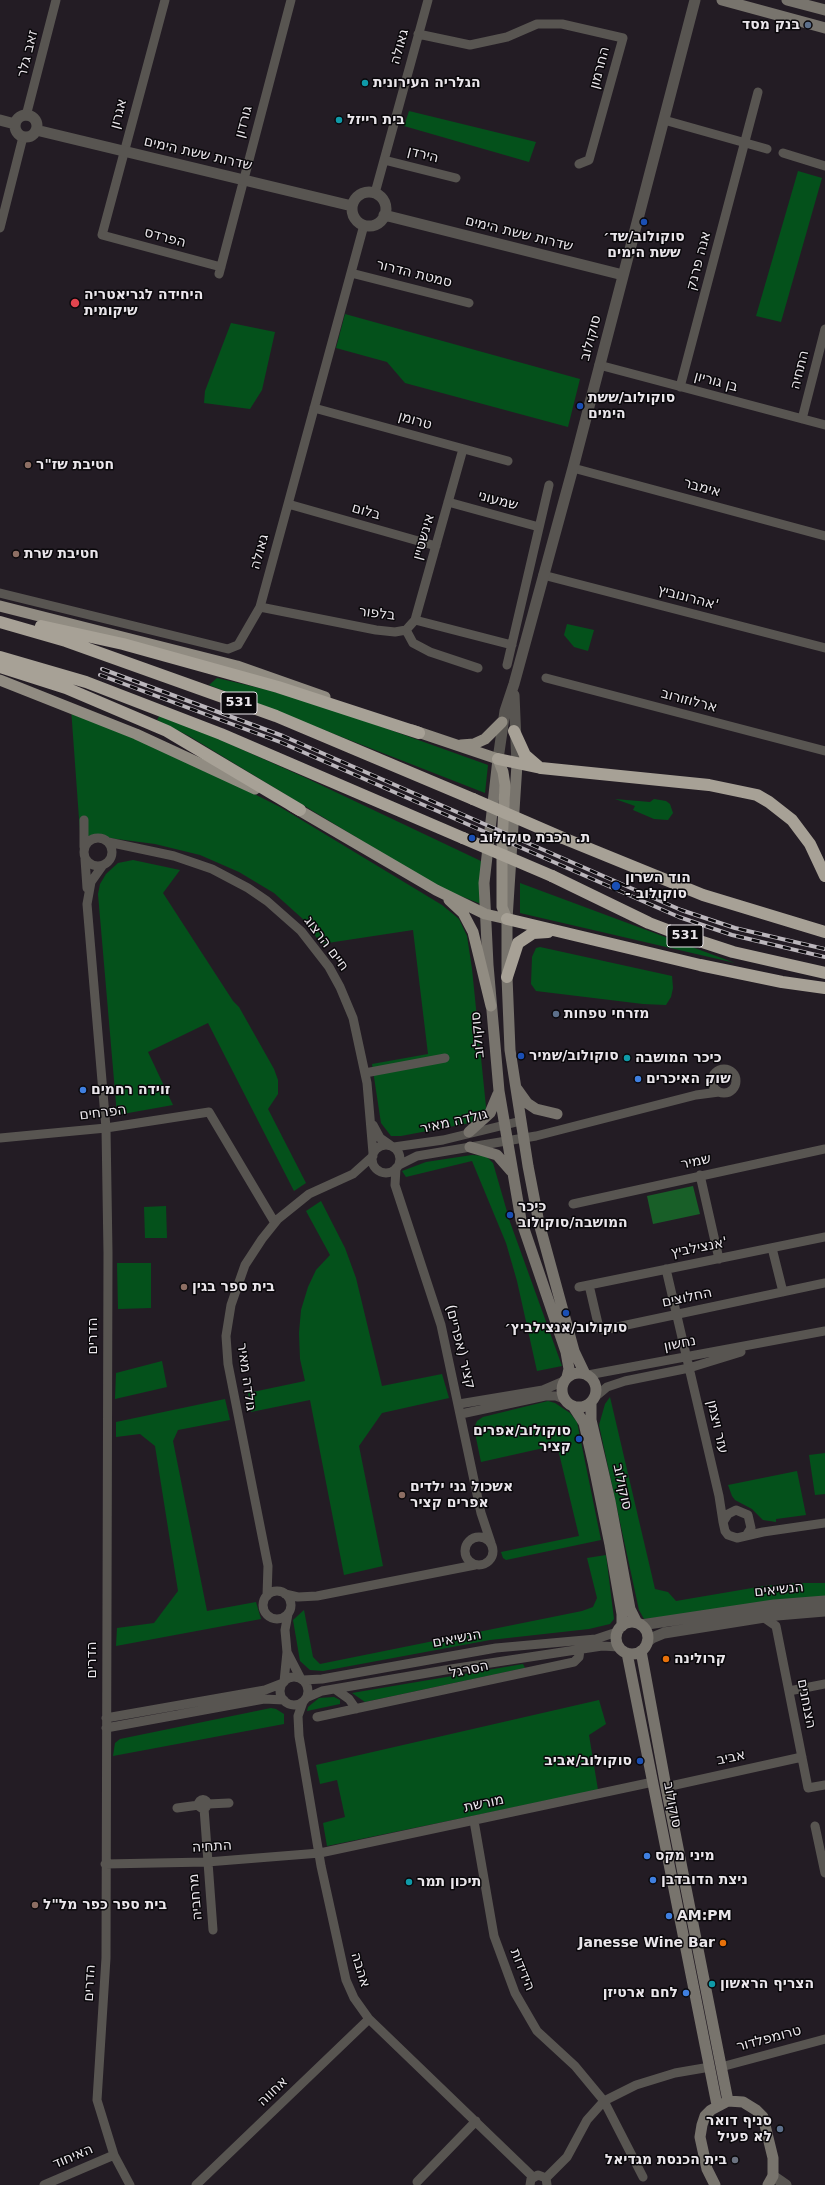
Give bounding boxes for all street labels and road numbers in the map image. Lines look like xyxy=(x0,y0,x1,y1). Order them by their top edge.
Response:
street label: גאולה xyxy=(387,27,413,67)
street label: זאב גלר xyxy=(14,28,42,80)
street label: החרמון xyxy=(586,45,614,91)
street label: אגרון xyxy=(107,97,131,131)
street label: גורדון xyxy=(232,104,256,140)
street label: שדרות ששת הימים xyxy=(142,133,254,175)
street label: הירדן xyxy=(406,143,440,167)
street label: שדרות ששת הימים xyxy=(463,212,575,256)
street label: הפרדס xyxy=(142,224,188,252)
street label: אנה פרנק xyxy=(683,229,715,293)
street label: סמטת הדרור xyxy=(374,256,454,292)
street label: סוקולוב xyxy=(577,313,605,363)
street label: התחיה xyxy=(787,349,813,391)
street label: בן גוריון xyxy=(692,368,740,396)
street label: טרומן xyxy=(396,408,434,434)
street label: אימבר xyxy=(681,475,723,501)
street label: שמעוני xyxy=(476,488,520,514)
street label: בלום xyxy=(350,500,382,524)
street label: אינשטיין xyxy=(409,512,439,562)
street label: גאולה xyxy=(247,532,273,572)
street label: אהרונוביץ' xyxy=(656,582,720,614)
street label: בלפור xyxy=(358,603,396,625)
street label: ארלוזורוב xyxy=(659,685,719,717)
road number: 531 xyxy=(221,692,257,714)
street label: חיים הרצוג xyxy=(300,913,352,975)
road number: 531 xyxy=(667,925,703,947)
street label: סוקולוב xyxy=(468,1011,488,1059)
street label: הפרחים xyxy=(78,1102,128,1124)
street label: גולדה מאיר xyxy=(419,1106,489,1138)
street label: שמיר xyxy=(679,1151,713,1173)
street label: אנצילביץ' xyxy=(669,1234,729,1262)
street label: החלוצים xyxy=(660,1285,714,1311)
street label: קציר (אפריים) xyxy=(441,1303,479,1391)
street label: הדרים xyxy=(85,1317,101,1355)
street label: נחשון xyxy=(663,1333,697,1355)
street label: גולדה מאיר xyxy=(233,1342,259,1412)
street label: עזר ויצמן xyxy=(703,1399,731,1455)
street label: סוקולוב xyxy=(609,1463,635,1511)
street label: הנשיאים xyxy=(753,1579,805,1601)
street label: הנשיאים xyxy=(431,1626,483,1652)
street label: הדרים xyxy=(84,1641,100,1679)
street label: הסרגל xyxy=(448,1658,490,1682)
street label: הצנחנים xyxy=(793,1678,819,1730)
street label: אביב xyxy=(715,1747,747,1769)
street label: סוקולוב xyxy=(659,1781,685,1829)
street label: מורשת xyxy=(463,1792,505,1816)
street label: התחיה xyxy=(192,1838,232,1856)
street label: מרחביה xyxy=(186,1873,206,1921)
street label: הידידות xyxy=(506,1947,538,1993)
street label: אהבה xyxy=(347,1950,373,1990)
street label: הדרים xyxy=(81,1964,99,2002)
street label: טרומפלדור xyxy=(735,2022,803,2056)
street label: אחווה xyxy=(254,2074,292,2110)
street label: האיחוד xyxy=(50,2141,96,2173)

